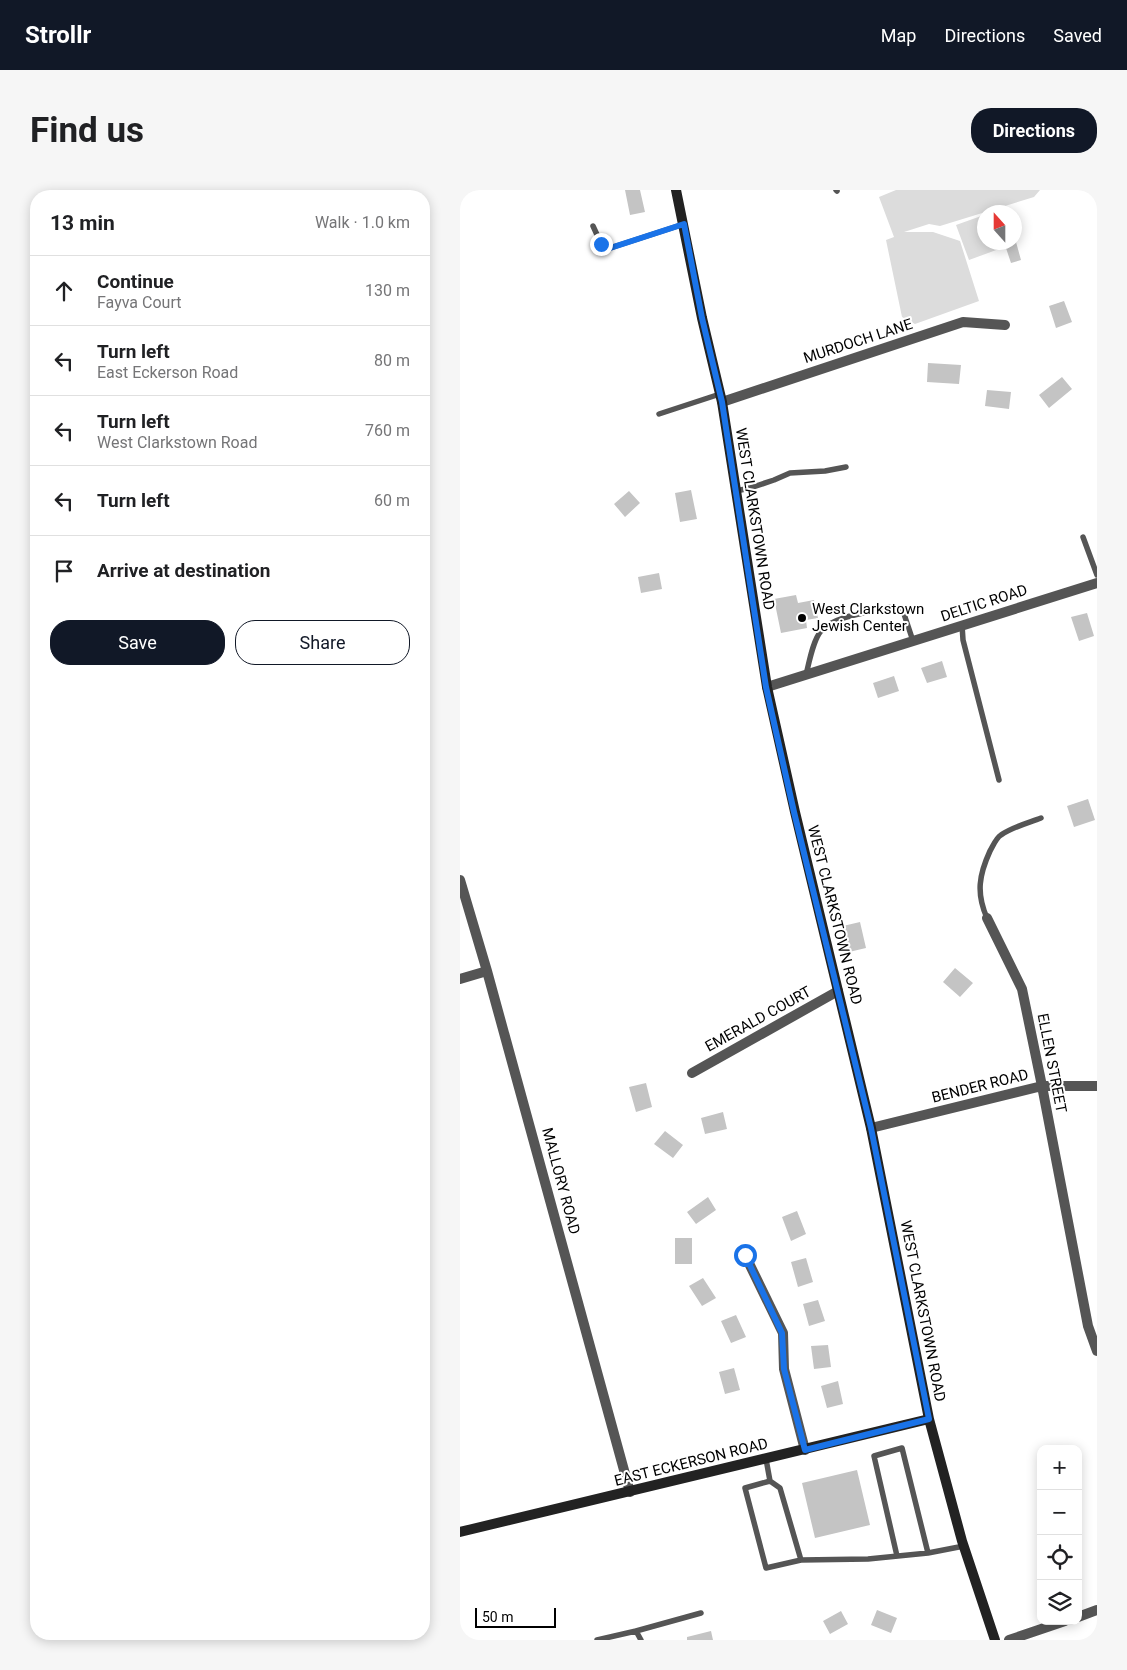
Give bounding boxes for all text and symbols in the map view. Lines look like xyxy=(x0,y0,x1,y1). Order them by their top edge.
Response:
text: Strollr xyxy=(25,21,91,49)
text: Map xyxy=(881,25,916,46)
text: Directions xyxy=(944,25,1025,46)
text: Saved xyxy=(1053,25,1102,46)
button: Directions xyxy=(971,108,1097,153)
text: Find us xyxy=(30,110,144,151)
north arrow xyxy=(977,205,1022,250)
text: 13 min xyxy=(50,211,115,235)
text: Walk · 1.0 km xyxy=(315,213,410,232)
route end xyxy=(590,233,613,256)
text: Continue xyxy=(97,270,174,293)
icon: ahead xyxy=(50,277,78,305)
text: 130 m xyxy=(365,281,410,300)
text: Fayva Court xyxy=(97,293,181,312)
street label: MURDOCH LANE xyxy=(801,315,915,367)
text: Turn left xyxy=(97,340,170,363)
icon: left xyxy=(50,347,78,375)
text: 80 m xyxy=(374,351,410,370)
text: East Eckerson Road xyxy=(97,363,238,382)
text: Turn left xyxy=(97,410,170,433)
icon: left xyxy=(50,417,78,445)
text: 760 m xyxy=(365,421,410,440)
street label: WEST CLARKSTOWN ROAD xyxy=(732,427,778,611)
text: West Clarkstown Road xyxy=(97,433,257,452)
icon: left xyxy=(50,487,78,515)
text: Turn left xyxy=(97,489,170,512)
text: 60 m xyxy=(374,491,410,510)
icon: arrive xyxy=(50,557,78,585)
text: Arrive at destination xyxy=(97,559,270,582)
street label: DELTIC ROAD xyxy=(938,581,1030,625)
place label: West Clarkstown Jewish Center xyxy=(812,600,924,635)
marker: West Clarkstown Jewish Center xyxy=(796,612,808,624)
button: Save xyxy=(50,620,225,665)
button: Share xyxy=(235,620,410,665)
street label: WEST CLARKSTOWN ROAD xyxy=(804,823,866,1007)
street label: EMERALD COURT xyxy=(702,982,814,1056)
street label: ELLEN STREET xyxy=(1034,1012,1070,1114)
street label: BENDER ROAD xyxy=(930,1065,1030,1107)
street label: MALLORY ROAD xyxy=(538,1126,584,1236)
street label: WEST CLARKSTOWN ROAD xyxy=(897,1219,949,1403)
route start xyxy=(734,1244,757,1267)
street label: EAST ECKERSON ROAD xyxy=(612,1434,770,1490)
map controls xyxy=(1037,1445,1082,1625)
button: + xyxy=(1037,1445,1082,1490)
button: − xyxy=(1037,1490,1082,1535)
button: locate xyxy=(1037,1535,1082,1580)
button: layers xyxy=(1037,1580,1082,1625)
scale bar xyxy=(475,1605,556,1628)
text: 50 m xyxy=(482,1609,514,1625)

